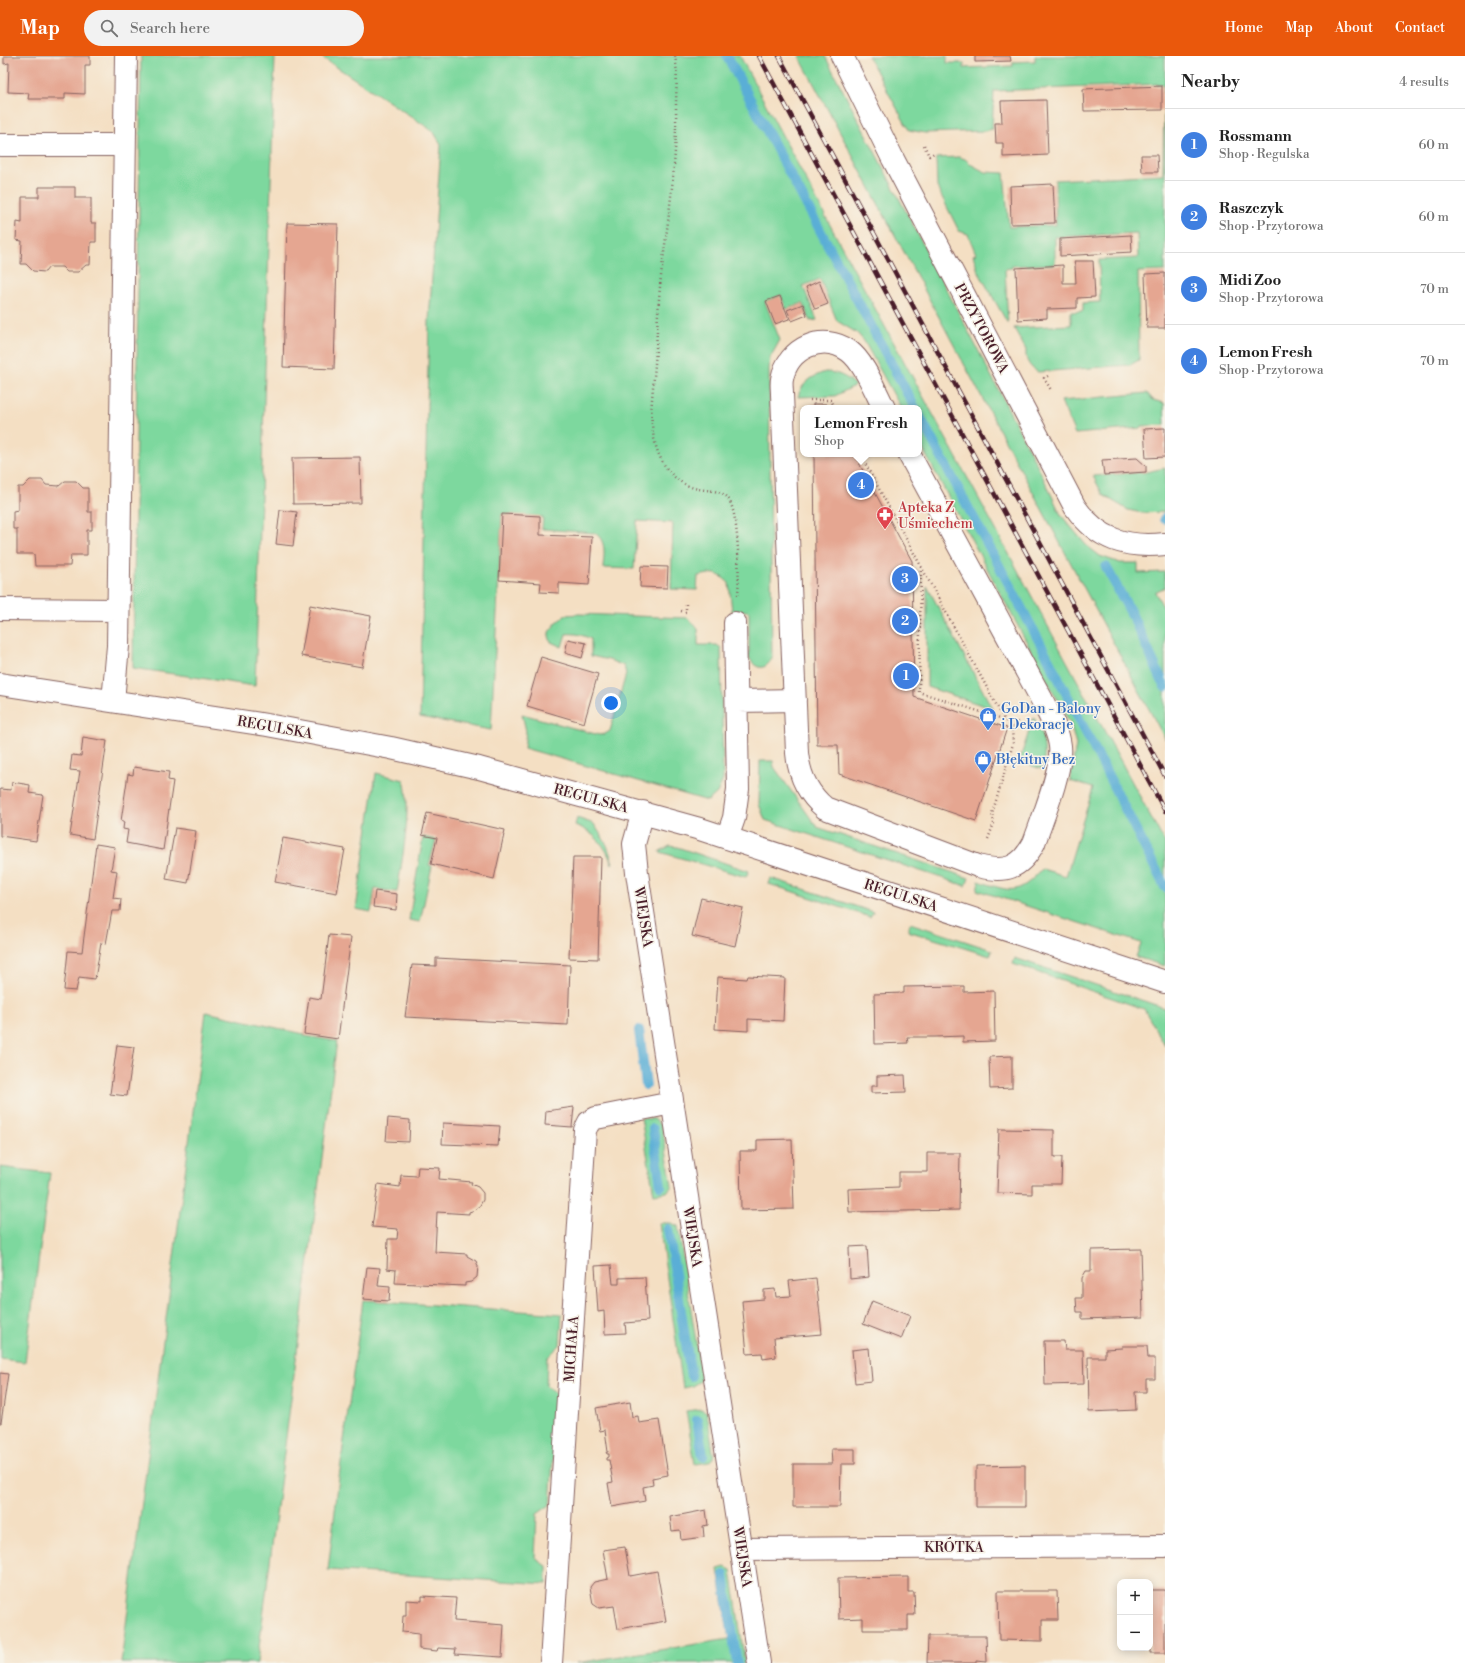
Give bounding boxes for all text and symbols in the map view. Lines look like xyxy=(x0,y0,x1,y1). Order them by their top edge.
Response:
search box xyxy=(84,10,364,46)
text: Map xyxy=(20,16,60,40)
icon: search xyxy=(98,17,120,39)
text: Search here xyxy=(130,19,210,38)
text: Home xyxy=(1225,19,1263,37)
text: Map xyxy=(1285,19,1313,37)
text: About xyxy=(1335,19,1373,37)
text: Contact xyxy=(1395,19,1445,37)
text: Nearby xyxy=(1181,71,1240,93)
text: 4 results xyxy=(1399,74,1449,90)
text: Rossmann xyxy=(1219,127,1292,146)
text: 1 xyxy=(1191,137,1197,153)
text: 60 m xyxy=(1418,137,1449,153)
text: Shop · Regulska xyxy=(1219,146,1309,162)
text: Raszczyk xyxy=(1219,199,1284,218)
text: 2 xyxy=(1190,209,1198,225)
text: 60 m xyxy=(1418,209,1449,225)
text: Shop · Przytorowa xyxy=(1219,218,1324,234)
text: Midi Zoo xyxy=(1219,271,1281,290)
street label: PRZYTOROWA xyxy=(950,280,1013,377)
text: 3 xyxy=(1190,281,1198,297)
text: 70 m xyxy=(1420,281,1449,297)
text: Shop · Przytorowa xyxy=(1219,290,1324,306)
text: Lemon Fresh xyxy=(1219,343,1313,362)
text: 4 xyxy=(1190,353,1198,369)
text: 70 m xyxy=(1420,353,1449,369)
text: Shop · Przytorowa xyxy=(1219,362,1324,378)
popup xyxy=(800,405,922,457)
text: Lemon Fresh xyxy=(814,414,908,433)
text: Shop xyxy=(814,433,844,449)
pin: 4 xyxy=(848,470,874,500)
place label: Apteka Z Uśmiechem xyxy=(897,499,973,533)
pharmacy icon: Apteka Z Uśmiechem xyxy=(875,505,895,530)
pin: 3 xyxy=(892,564,918,594)
pin: 2 xyxy=(892,606,918,636)
pin: 1 xyxy=(893,661,919,691)
your location xyxy=(601,693,621,713)
place label: GoDan - Balony i Dekoracje xyxy=(1001,700,1101,734)
shop icon: GoDan - Balony i Dekoracje xyxy=(978,706,998,731)
street label: REGULSKA xyxy=(236,712,314,744)
shop icon: Błękitny Bez xyxy=(973,749,993,774)
place label: Błękitny Bez xyxy=(995,751,1076,769)
street label: REGULSKA xyxy=(551,780,630,818)
street label: REGULSKA xyxy=(862,876,940,916)
street label: WIEJSKA xyxy=(629,884,657,949)
street label: WIEJSKA xyxy=(678,1204,706,1269)
street label: MICHAŁA xyxy=(561,1315,583,1383)
street label: WIEJSKA xyxy=(728,1524,756,1589)
street label: KRÓTKA xyxy=(924,1537,984,1557)
map controls xyxy=(1117,1579,1153,1651)
button: + xyxy=(1117,1579,1153,1615)
button: − xyxy=(1117,1615,1153,1651)

